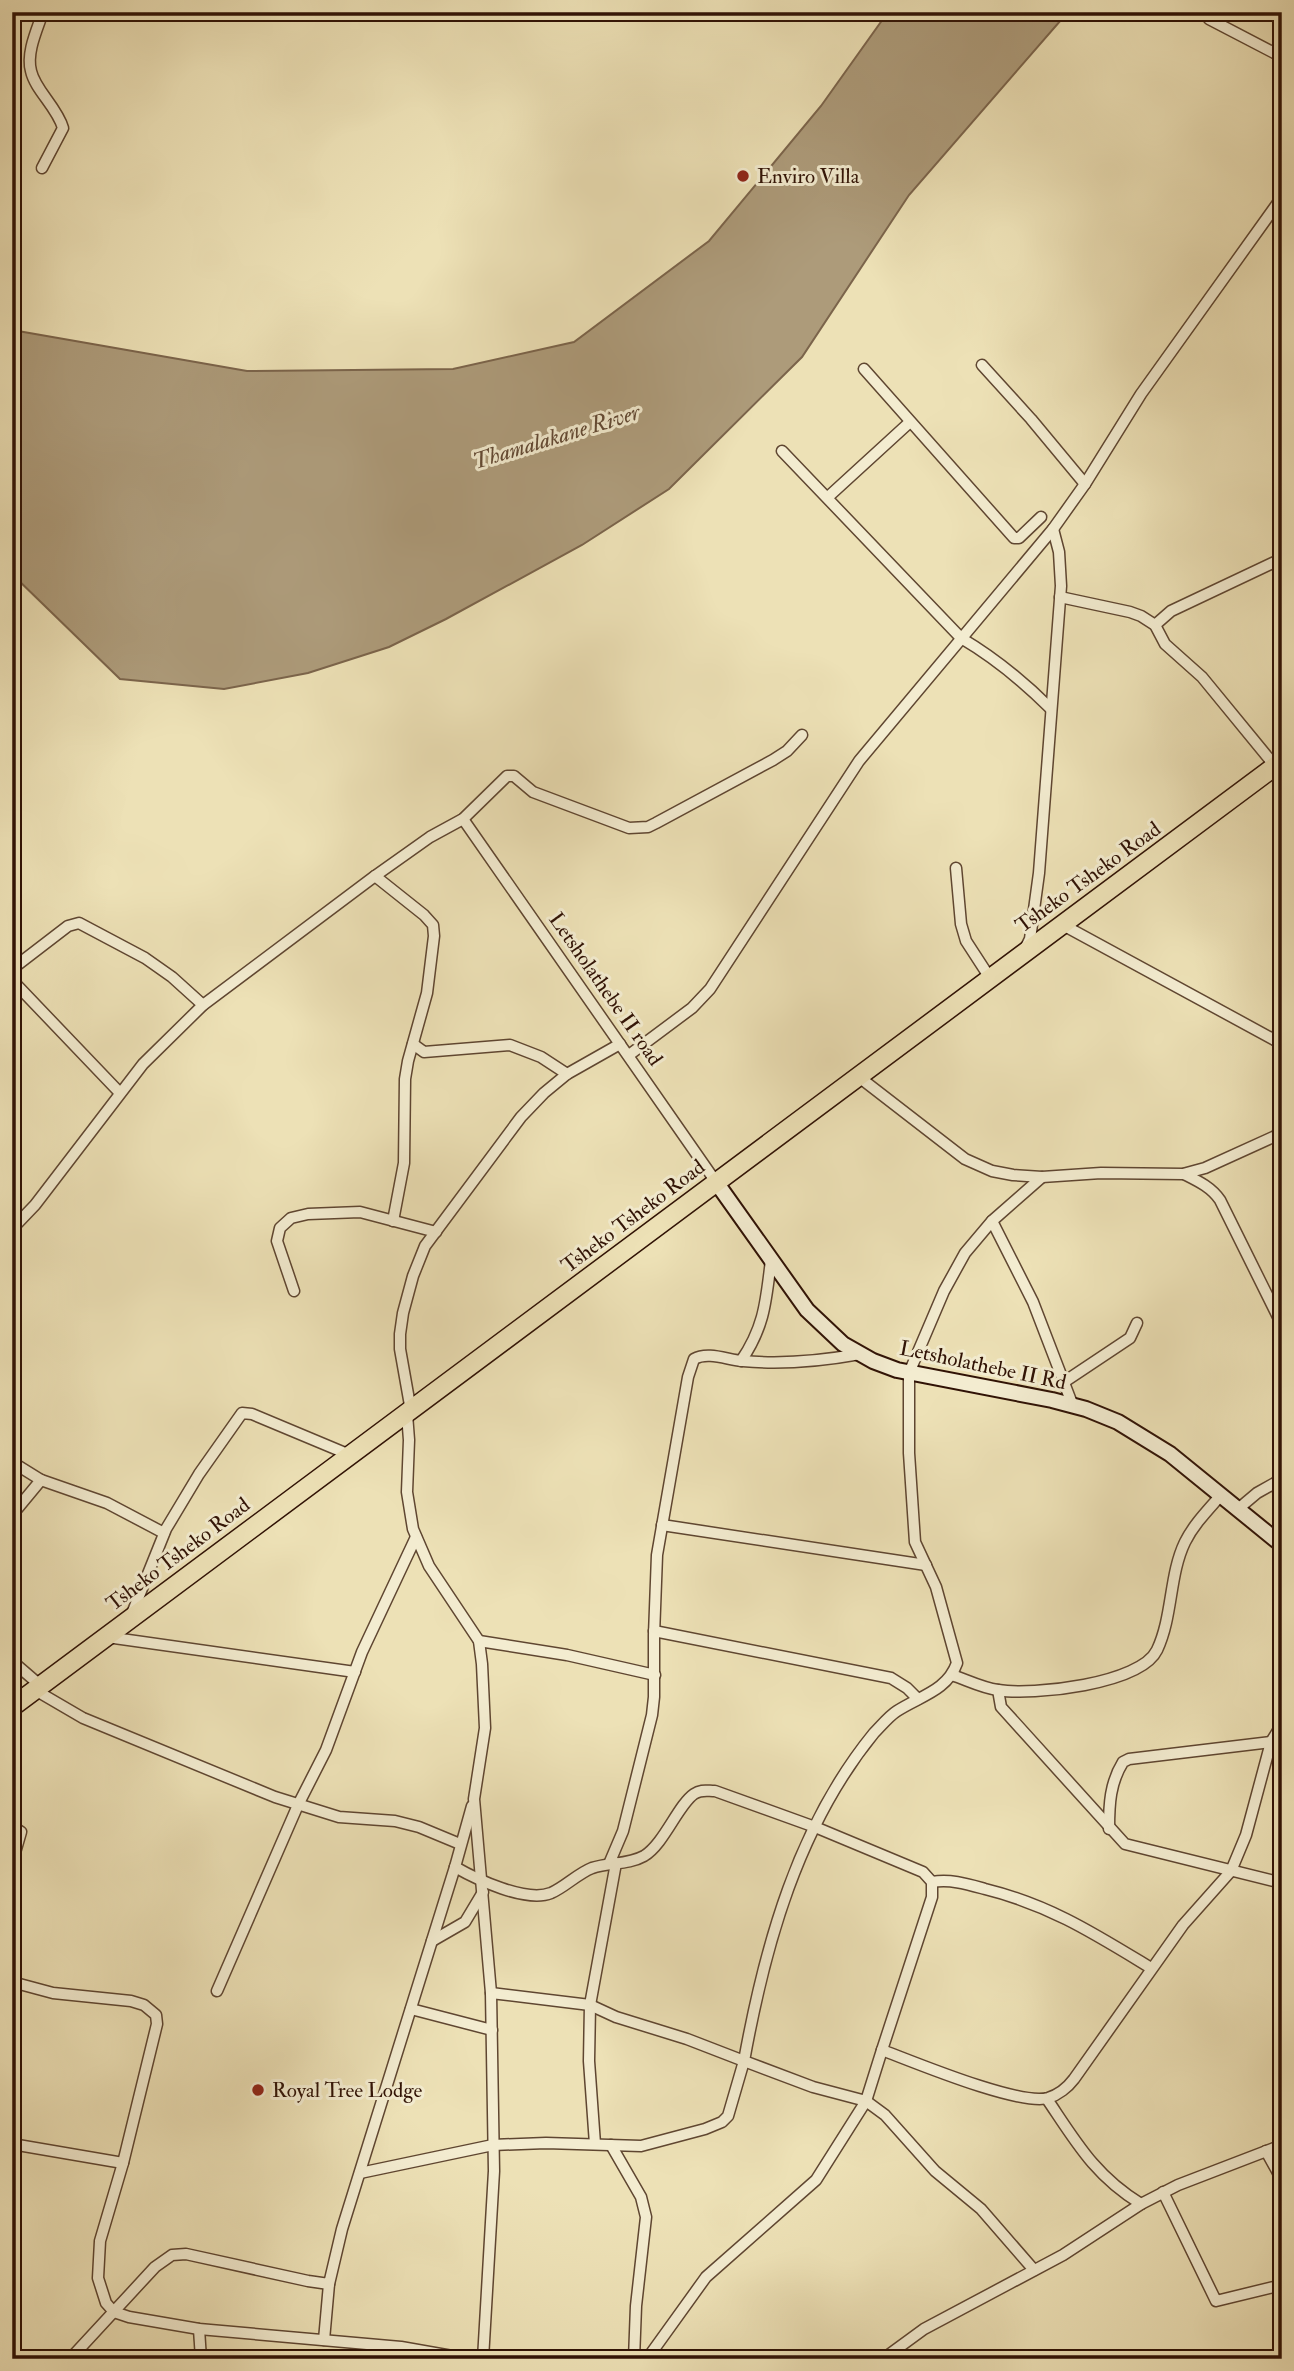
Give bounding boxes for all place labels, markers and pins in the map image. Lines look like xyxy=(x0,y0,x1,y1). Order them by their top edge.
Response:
place label: Enviro Villa xyxy=(757,163,860,190)
marker: Enviro Villa xyxy=(735,168,751,184)
place label: Royal Tree Lodge xyxy=(272,2077,423,2104)
marker: Royal Tree Lodge xyxy=(250,2082,266,2098)

